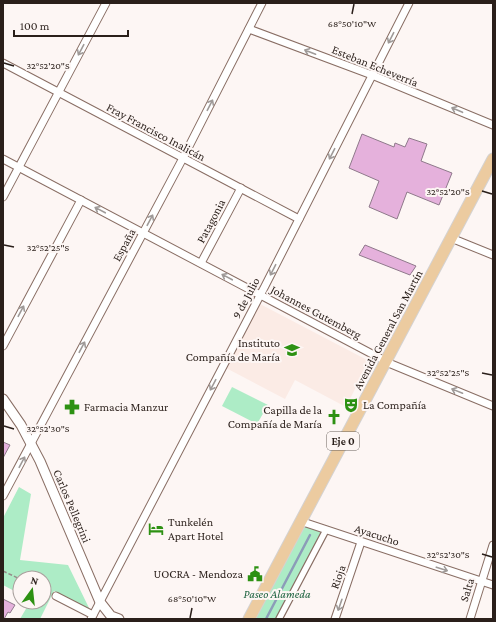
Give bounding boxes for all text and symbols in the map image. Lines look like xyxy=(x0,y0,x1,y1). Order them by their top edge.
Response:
scale bar xyxy=(14,12,128,38)
text: 68°50'10"W xyxy=(328,18,377,29)
text: 100 m xyxy=(20,19,50,33)
one-way arrow xyxy=(387,32,394,44)
street label: Esteban Echeverría xyxy=(330,42,421,90)
one-way arrow xyxy=(77,44,85,56)
one-way arrow xyxy=(305,47,317,55)
text: 32°52'20"S xyxy=(26,60,70,71)
one-way arrow xyxy=(207,99,214,111)
street label: Fray Francisco Inalicán xyxy=(104,100,208,164)
one-way arrow xyxy=(451,106,463,114)
one-way arrow xyxy=(328,148,336,160)
text: 32°52'20"S xyxy=(426,186,470,197)
street label: Patagonia xyxy=(194,196,229,245)
one-way arrow xyxy=(94,206,106,213)
one-way arrow xyxy=(146,214,154,226)
street label: España xyxy=(110,226,139,264)
text: 32°52'25"S xyxy=(27,242,69,253)
one-way arrow xyxy=(269,263,277,275)
street label: Avenida General San Martín xyxy=(350,267,426,392)
one-way arrow xyxy=(221,273,233,281)
street label: 9 de Julio xyxy=(229,275,263,321)
street label: Johannes Gutemberg xyxy=(267,282,364,342)
one-way arrow xyxy=(18,306,26,318)
place label: Instituto Compañía de María xyxy=(186,336,280,364)
one-way arrow xyxy=(79,341,87,353)
school or university icon: Instituto Compañía de María xyxy=(283,341,301,359)
text: 32°52'25"S xyxy=(427,367,469,378)
one-way arrow xyxy=(209,379,216,391)
one-way arrow xyxy=(451,386,463,394)
theatre icon: La Compañía xyxy=(342,396,360,414)
pharmacy icon: Farmacia Manzur xyxy=(63,398,81,416)
place label: La Compañía xyxy=(363,398,427,412)
place label: Farmacia Manzur xyxy=(84,400,169,414)
place label: Capilla de la Compañía de María xyxy=(228,403,322,431)
church icon: Capilla de la Compañía de María xyxy=(325,408,343,426)
text: 32°52'30"S xyxy=(27,423,70,434)
road number: Eje 0 xyxy=(327,432,359,450)
one-way arrow xyxy=(19,456,26,468)
street label: Carlos Pellegrini xyxy=(50,467,94,545)
place label: Tunkelén Apart Hotel xyxy=(168,515,223,543)
hotel icon: Tunkelén Apart Hotel xyxy=(147,520,165,538)
street label: Ayacucho xyxy=(353,521,401,549)
text: 32°52'30"S xyxy=(427,549,470,560)
street label: Rioja xyxy=(327,563,349,591)
public building icon: UOCRA - Mendoza xyxy=(246,565,264,583)
one-way arrow xyxy=(436,565,448,573)
place label: UOCRA - Mendoza xyxy=(154,567,243,581)
north arrow xyxy=(12,570,52,610)
text: N xyxy=(29,574,40,587)
street label: Salta xyxy=(457,576,477,603)
park label: Paseo Alameda xyxy=(243,587,311,601)
text: 68°50'10"W xyxy=(168,593,217,604)
one-way arrow xyxy=(336,599,343,612)

